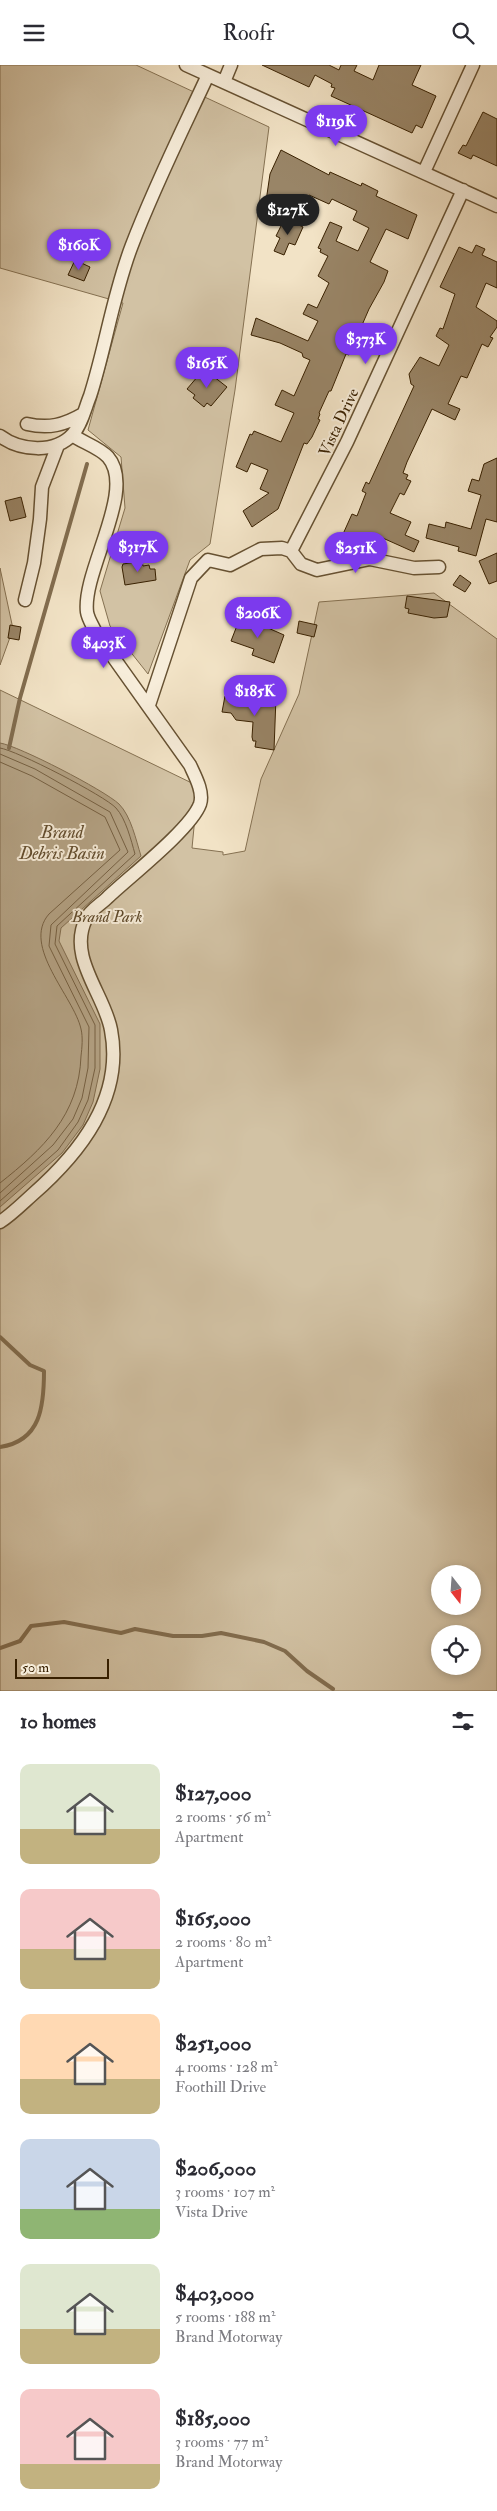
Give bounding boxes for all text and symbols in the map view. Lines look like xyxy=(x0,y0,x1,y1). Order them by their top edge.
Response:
icon: menu xyxy=(20,19,48,47)
text: Roofr xyxy=(222,19,275,47)
icon: search xyxy=(449,19,477,47)
pin: $119K xyxy=(301,104,371,147)
text: $119K xyxy=(316,111,356,131)
pin: $127K xyxy=(253,193,323,236)
text: $127K xyxy=(267,200,309,220)
pin: $160K xyxy=(44,229,114,271)
text: $160K xyxy=(58,235,100,255)
pin: $373K xyxy=(331,323,401,365)
text: $373K xyxy=(346,329,386,349)
pin: $165K xyxy=(172,347,242,389)
text: $165K xyxy=(187,353,227,373)
street label: Vista Drive xyxy=(314,385,363,460)
pin: $317K xyxy=(103,531,173,573)
pin: $251K xyxy=(321,531,391,574)
text: $317K xyxy=(118,537,158,557)
text: $251K xyxy=(335,538,377,558)
pin: $206K xyxy=(223,597,293,639)
text: $206K xyxy=(236,603,280,623)
pin: $403K xyxy=(69,627,139,669)
text: $403K xyxy=(82,633,126,653)
pin: $185K xyxy=(220,675,290,717)
text: $185K xyxy=(235,681,275,701)
water label: Brand Debris Basin xyxy=(18,821,105,865)
park label: Brand Park xyxy=(71,907,143,927)
north arrow xyxy=(431,1565,481,1615)
map controls xyxy=(431,1565,481,1675)
button: locate xyxy=(431,1625,481,1675)
scale bar xyxy=(15,1656,109,1679)
text: 50 m xyxy=(22,1659,49,1676)
icon: filters xyxy=(449,1707,477,1735)
text: 10 homes xyxy=(20,1708,96,1735)
text: $127,000 xyxy=(175,1780,251,1807)
icon: home xyxy=(60,1784,120,1844)
text: 2 rooms · 56 m² xyxy=(175,1807,271,1827)
text: Apartment xyxy=(175,1827,243,1847)
text: $165,000 xyxy=(175,1905,251,1932)
icon: home xyxy=(60,1909,120,1969)
text: 2 rooms · 80 m² xyxy=(175,1932,272,1952)
text: Apartment xyxy=(175,1952,243,1972)
text: $251,000 xyxy=(175,2030,251,2057)
icon: home xyxy=(60,2034,120,2094)
text: 4 rooms · 128 m² xyxy=(175,2057,278,2077)
text: Foothill Drive xyxy=(175,2077,266,2097)
text: $206,000 xyxy=(175,2155,256,2182)
icon: home xyxy=(60,2159,120,2219)
text: 3 rooms · 107 m² xyxy=(175,2182,275,2202)
text: Vista Drive xyxy=(175,2202,248,2222)
text: $403,000 xyxy=(175,2280,254,2307)
icon: home xyxy=(60,2284,120,2344)
text: 5 rooms · 188 m² xyxy=(175,2307,276,2327)
text: Brand Motorway xyxy=(175,2327,282,2347)
text: $185,000 xyxy=(175,2405,250,2432)
icon: home xyxy=(60,2409,120,2469)
text: 3 rooms · 77 m² xyxy=(175,2432,269,2452)
text: Brand Motorway xyxy=(175,2452,282,2472)

